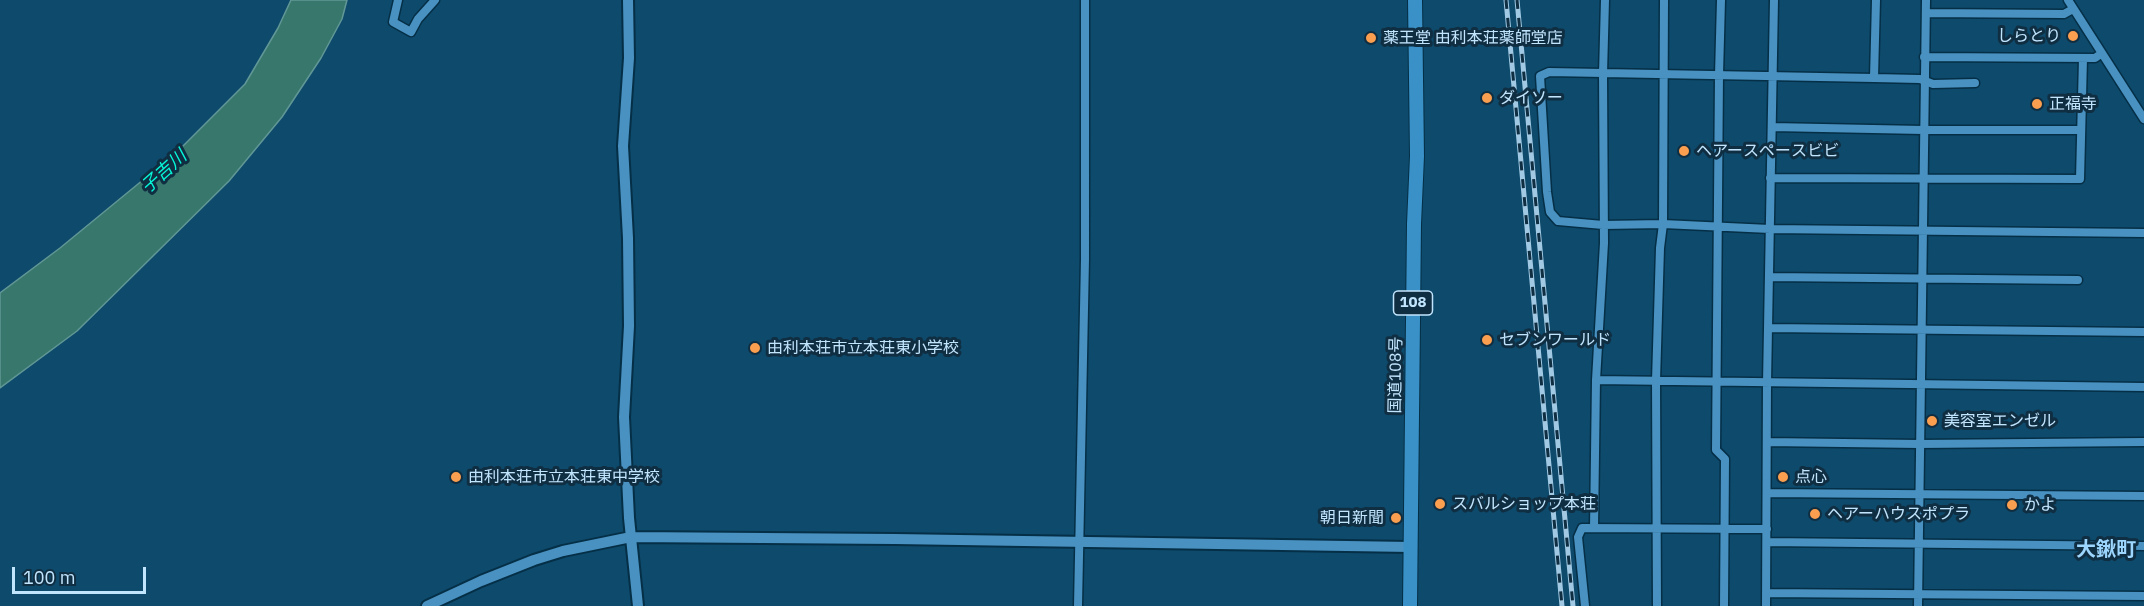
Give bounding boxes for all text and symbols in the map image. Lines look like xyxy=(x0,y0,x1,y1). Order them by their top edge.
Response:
place label: しらとり xyxy=(1997,26,2061,46)
place label: 薬王堂 由利本荘薬師堂店 xyxy=(1383,28,1563,48)
marker: しらとり xyxy=(2066,29,2080,43)
marker: 薬王堂 由利本荘薬師堂店 xyxy=(1364,31,1378,45)
place label: ダイソー xyxy=(1499,88,1563,108)
marker: ダイソー xyxy=(1480,91,1494,105)
place label: 正福寺 xyxy=(2049,94,2097,114)
marker: 正福寺 xyxy=(2030,97,2044,111)
place label: ヘアースペースビビ xyxy=(1696,141,1839,161)
marker: ヘアースペースビビ xyxy=(1677,144,1691,158)
water label: 子吉川 xyxy=(137,146,191,198)
road number: 108 xyxy=(1394,291,1432,315)
place label: セブンワールド xyxy=(1499,330,1611,350)
marker: セブンワールド xyxy=(1480,333,1494,347)
street label: 国道108号 xyxy=(1386,336,1406,414)
place label: 由利本荘市立本荘東小学校 xyxy=(767,338,959,358)
marker: 由利本荘市立本荘東小学校 xyxy=(748,341,762,355)
place label: 美容室エンゼル xyxy=(1944,411,2056,431)
marker: 美容室エンゼル xyxy=(1925,414,1939,428)
place label: 由利本荘市立本荘東中学校 xyxy=(468,467,660,487)
place label: 点心 xyxy=(1795,467,1827,487)
marker: 由利本荘市立本荘東中学校 xyxy=(449,470,463,484)
marker: 点心 xyxy=(1776,470,1790,484)
place label: スバルショップ本荘 xyxy=(1452,494,1596,514)
place label: かよ xyxy=(2024,495,2056,515)
marker: スバルショップ本荘 xyxy=(1433,497,1447,511)
marker: かよ xyxy=(2005,498,2019,512)
place label: ヘアーハウスポプラ xyxy=(1827,504,1970,524)
marker: ヘアーハウスポプラ xyxy=(1808,507,1822,521)
place label: 朝日新聞 xyxy=(1320,508,1384,528)
marker: 朝日新聞 xyxy=(1389,511,1403,525)
district label: 大鍬町 xyxy=(2076,538,2136,562)
scale bar xyxy=(15,555,148,593)
text: 100 m xyxy=(23,566,75,589)

